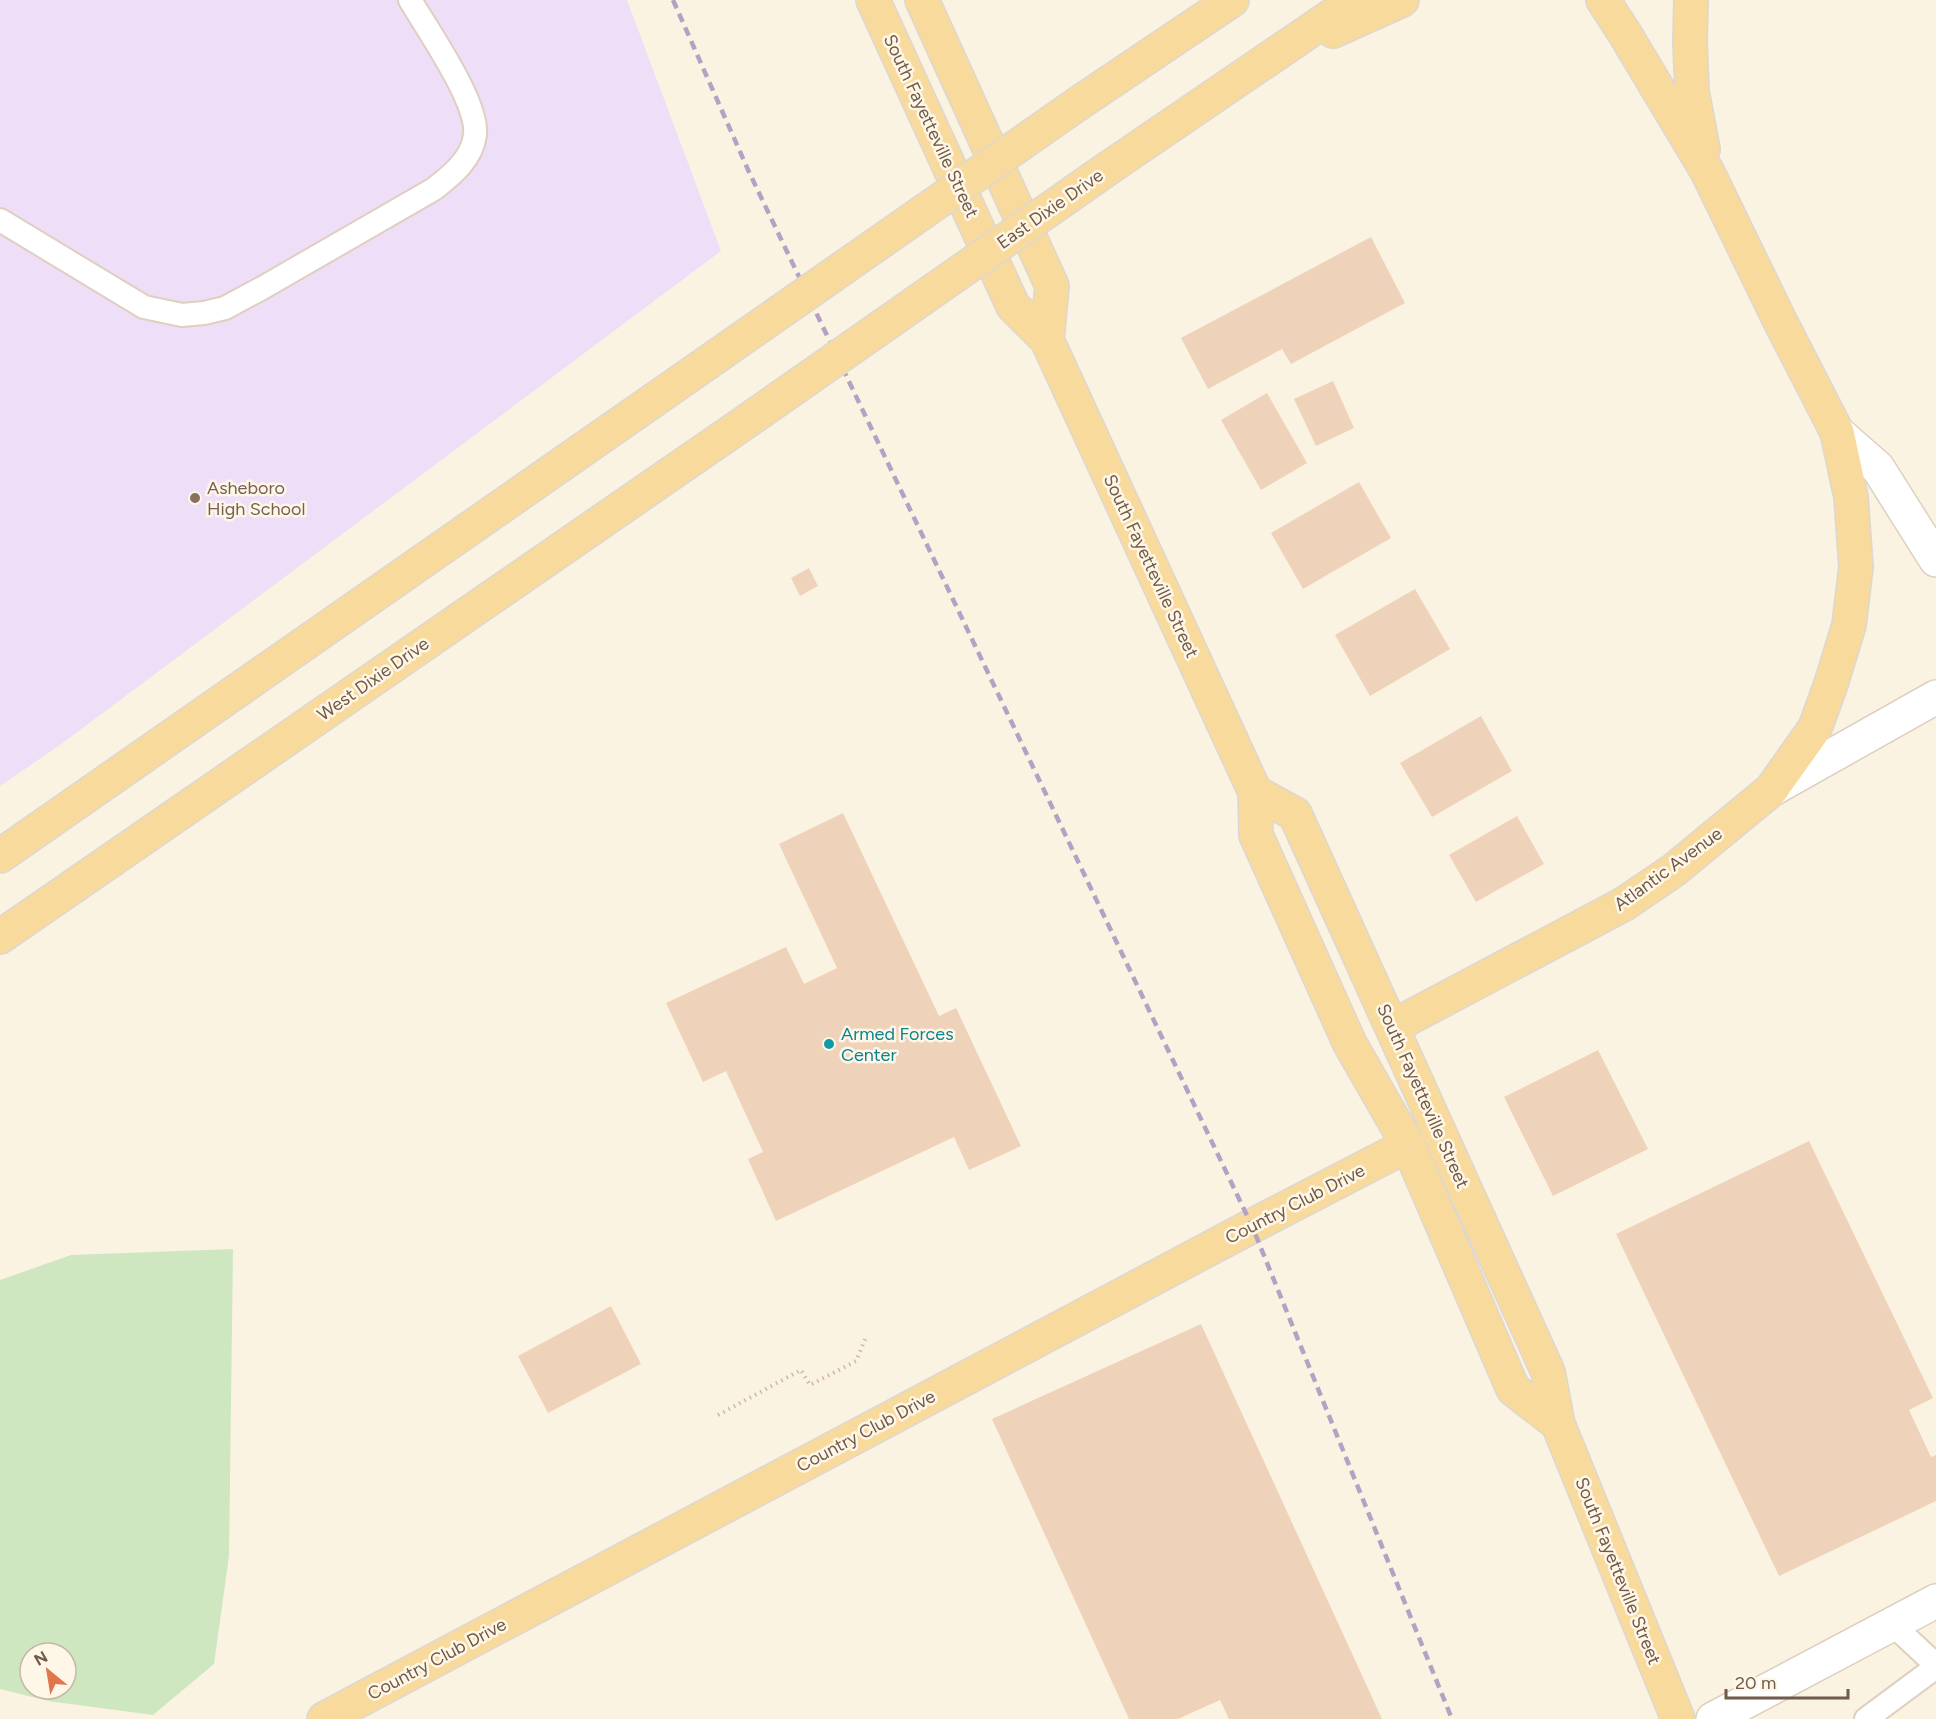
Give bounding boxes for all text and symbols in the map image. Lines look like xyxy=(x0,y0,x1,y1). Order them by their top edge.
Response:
street label: South Fayetteville Street xyxy=(879,31,983,221)
street label: East Dixie Drive xyxy=(993,164,1108,254)
street label: South Fayetteville Street xyxy=(1099,471,1203,661)
place label: Asheboro High School xyxy=(207,477,305,520)
marker: Asheboro High School xyxy=(188,491,202,505)
street label: West Dixie Drive xyxy=(313,632,433,726)
street label: Atlantic Avenue xyxy=(1610,822,1726,916)
street label: South Fayetteville Street xyxy=(1372,1000,1474,1192)
place label: Armed Forces Center xyxy=(841,1023,954,1066)
marker: Armed Forces Center xyxy=(822,1037,836,1051)
street label: Country Club Drive xyxy=(1221,1159,1369,1249)
street label: Country Club Drive xyxy=(793,1385,939,1477)
street label: South Fayetteville Street xyxy=(1570,1474,1666,1668)
street label: Country Club Drive xyxy=(364,1613,510,1705)
north arrow xyxy=(18,1641,78,1701)
text: N xyxy=(31,1647,51,1670)
scale bar xyxy=(1726,1662,1848,1700)
text: 20 m xyxy=(1735,1672,1776,1694)

